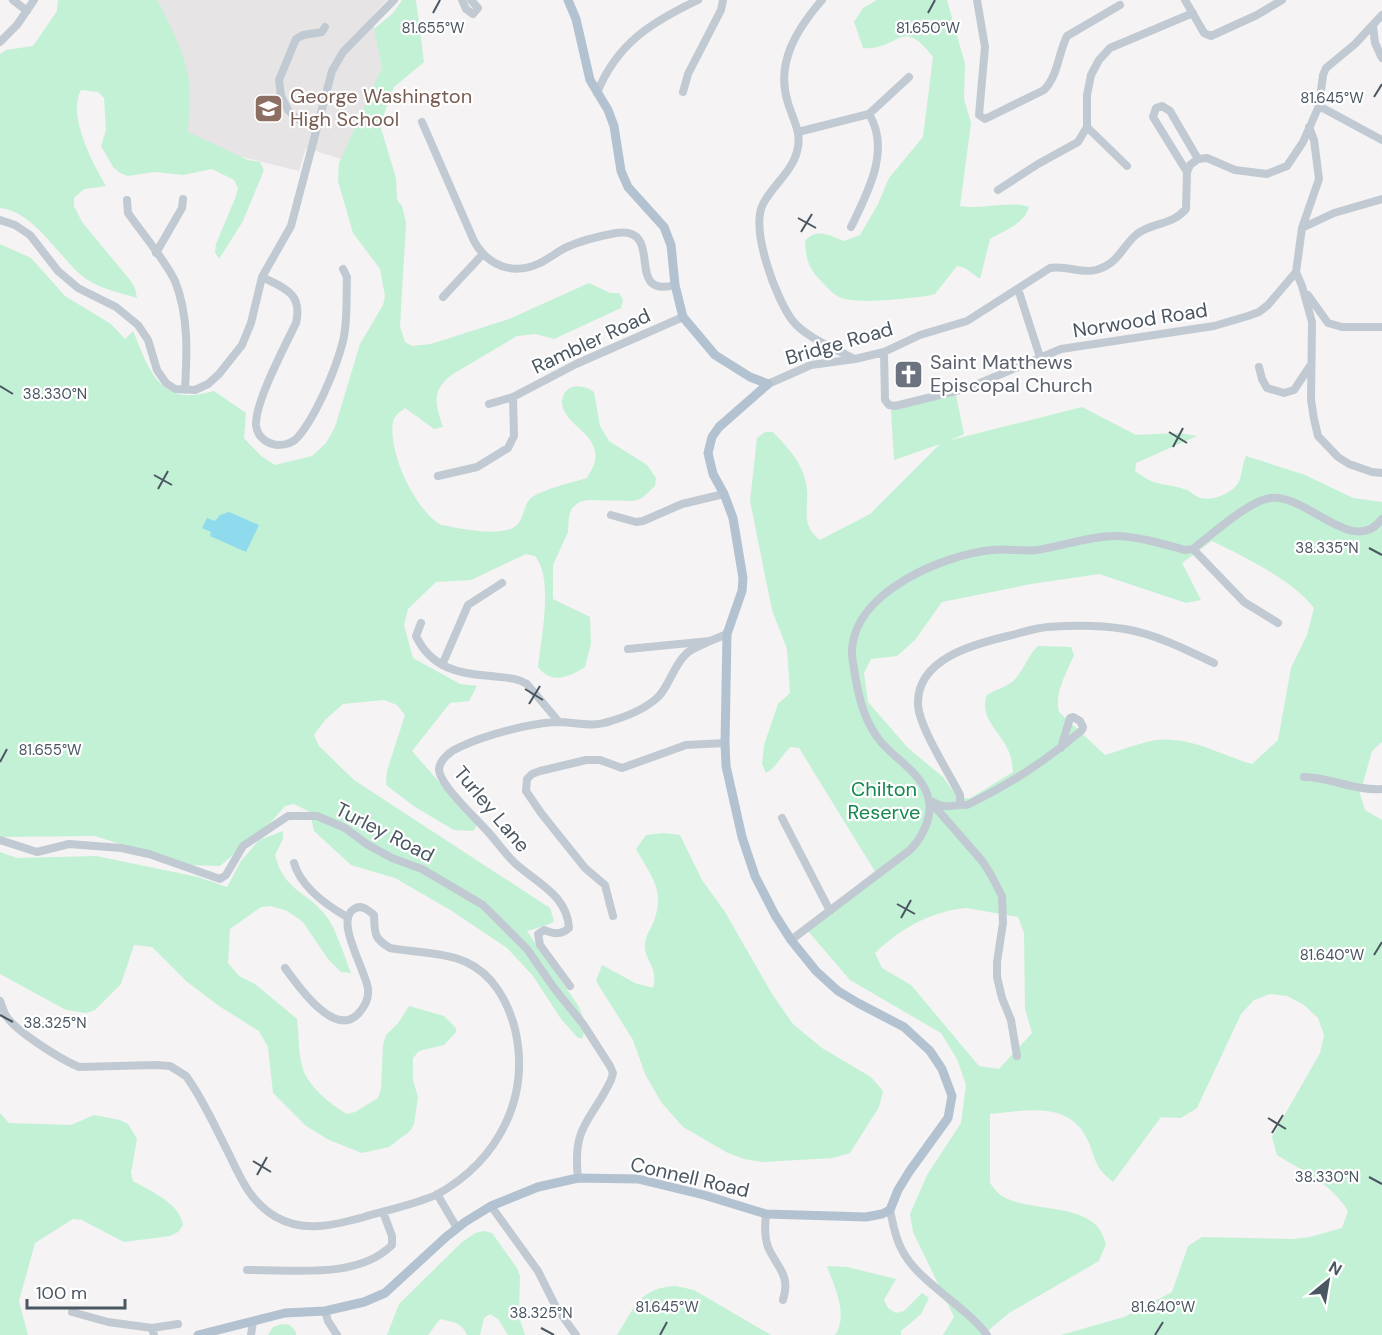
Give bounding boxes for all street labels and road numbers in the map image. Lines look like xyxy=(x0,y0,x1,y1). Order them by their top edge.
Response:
street label: Norwood Road xyxy=(1071,297,1209,343)
street label: Rambler Road xyxy=(528,302,654,380)
street label: Bridge Road xyxy=(782,315,896,371)
street label: Turley Lane xyxy=(448,760,536,858)
street label: Turley Road xyxy=(331,796,439,868)
street label: Connell Road xyxy=(628,1151,752,1203)

